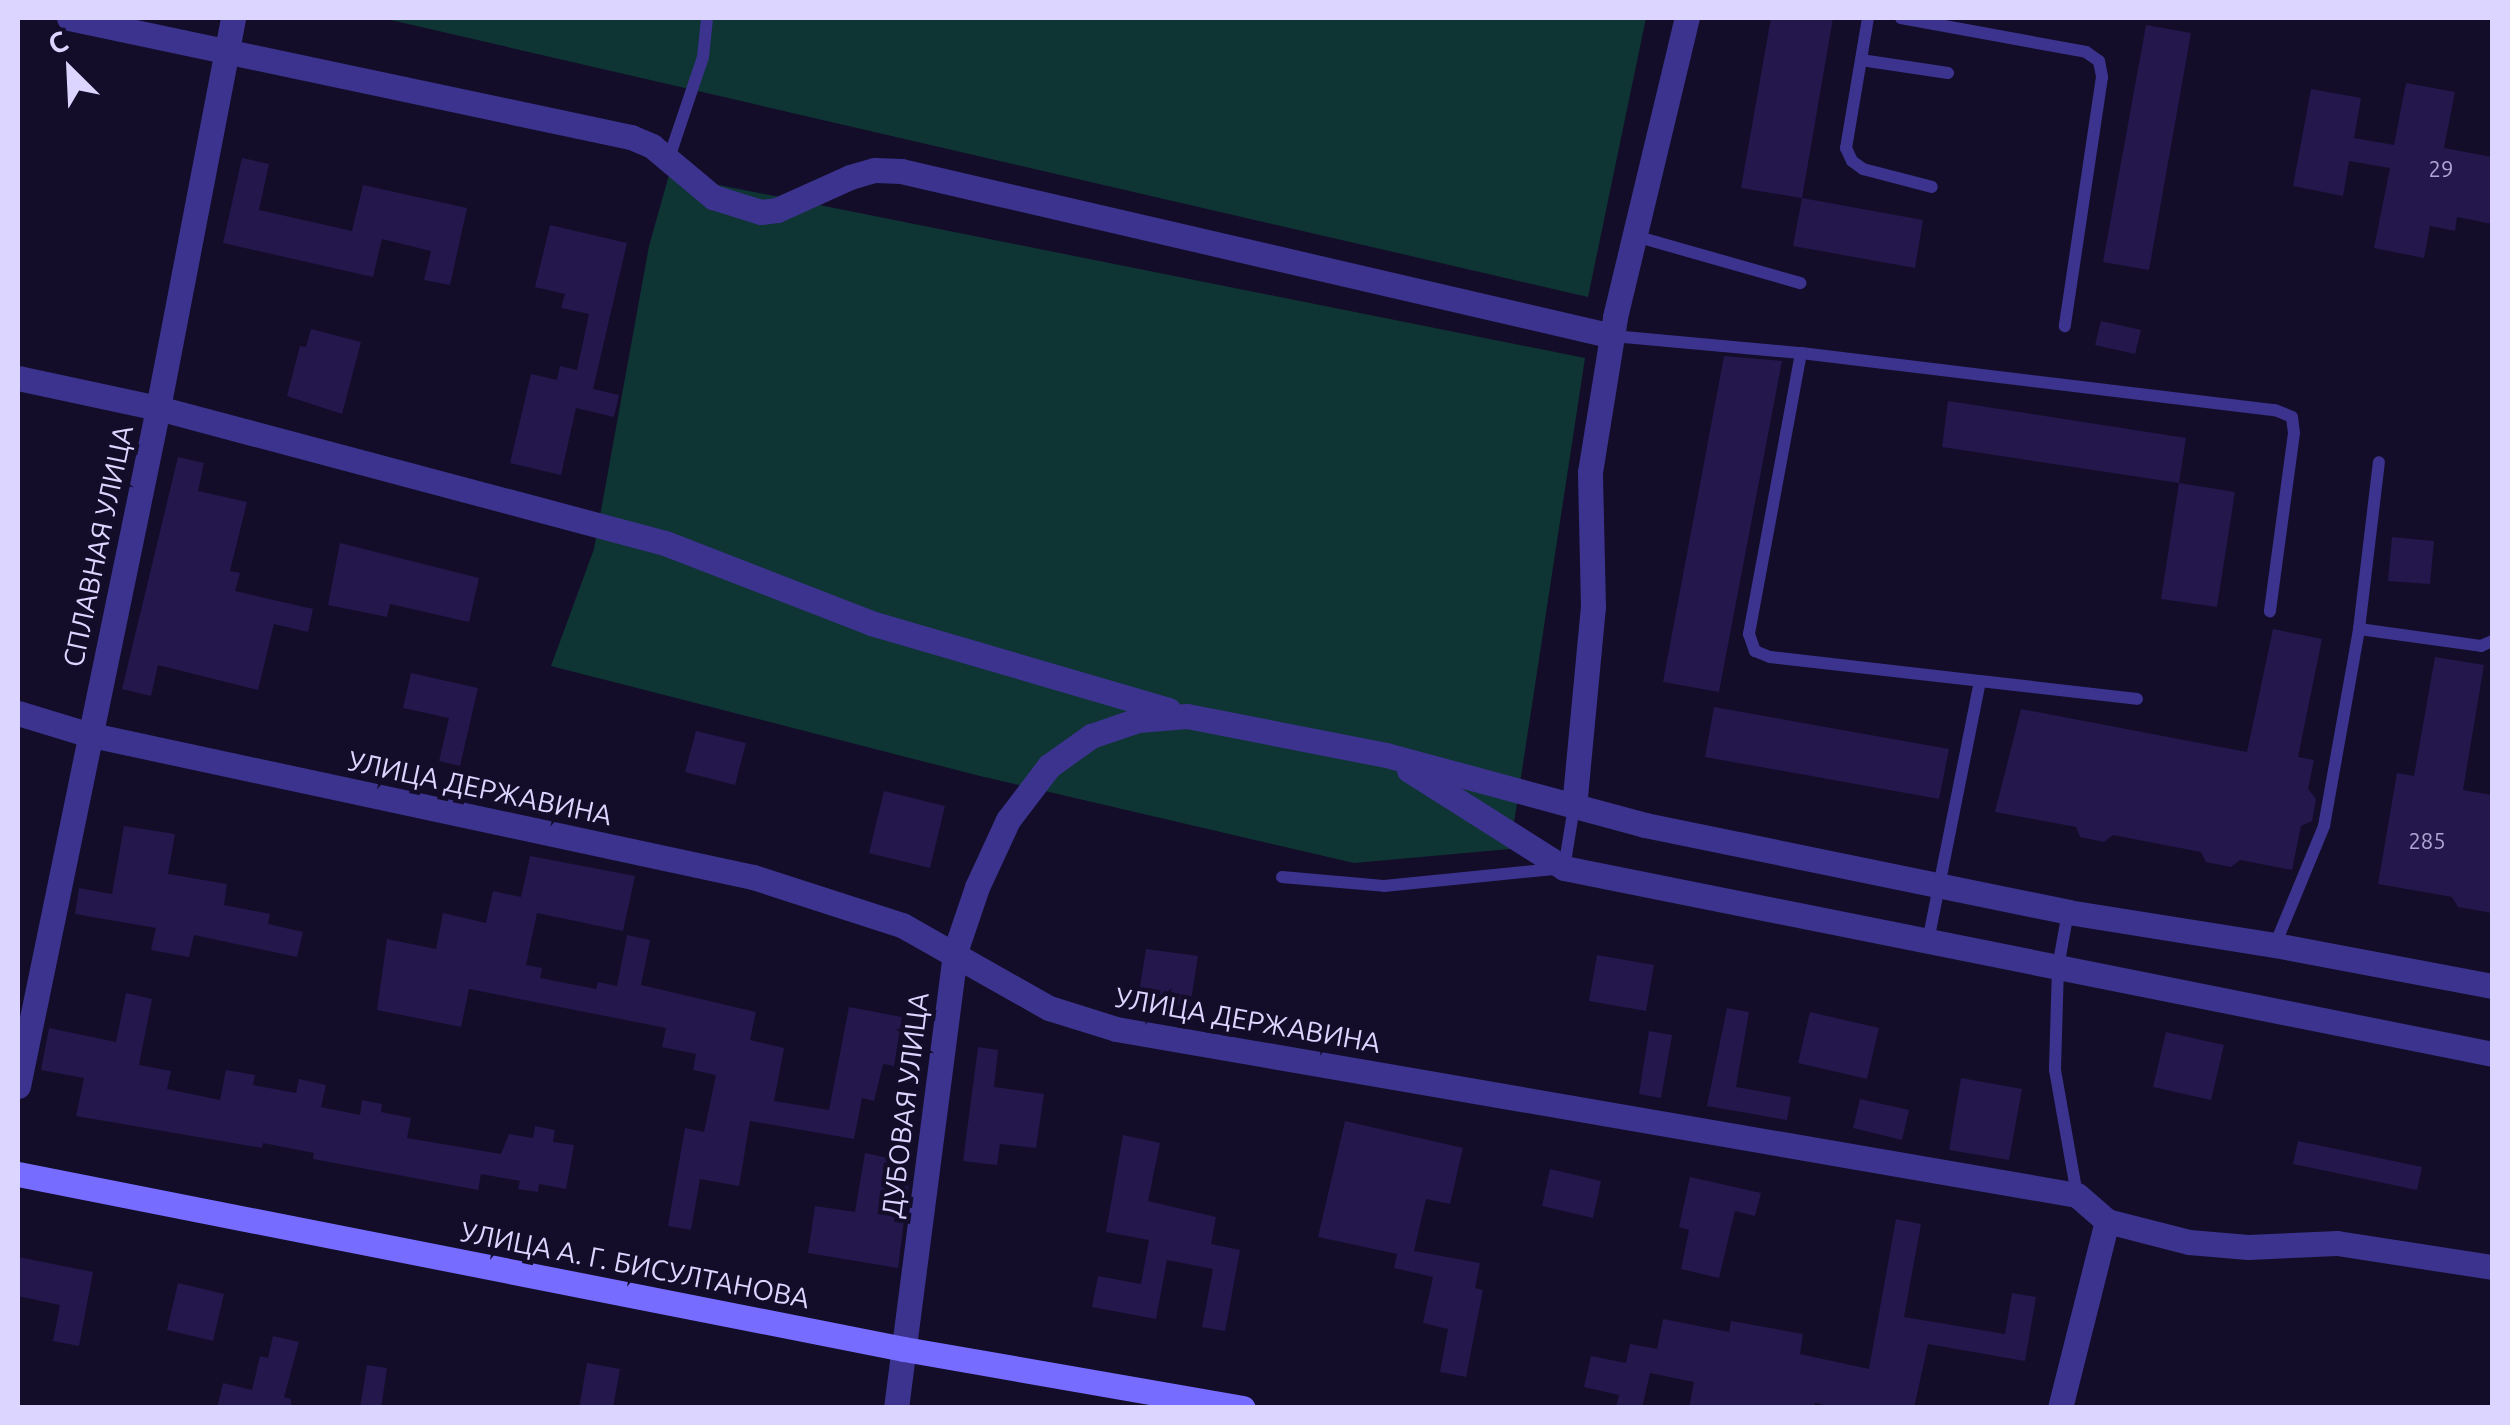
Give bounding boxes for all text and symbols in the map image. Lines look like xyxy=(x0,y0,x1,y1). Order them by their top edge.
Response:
north arrow xyxy=(20,20,120,120)
text: С xyxy=(43,24,72,60)
house number: 29 xyxy=(2429,156,2453,182)
street label: СПЛАВНАЯ УЛИЦА xyxy=(56,422,140,670)
street label: УЛИЦА ДЕРЖАВИНА xyxy=(345,744,615,832)
house number: 285 xyxy=(2408,828,2446,854)
street label: УЛИЦА ДЕРЖАВИНА xyxy=(1113,980,1383,1060)
street label: ДУБОВАЯ УЛИЦА xyxy=(875,990,935,1220)
street label: УЛИЦА А. Г. БИСУЛТАНОВА xyxy=(458,1215,812,1315)

